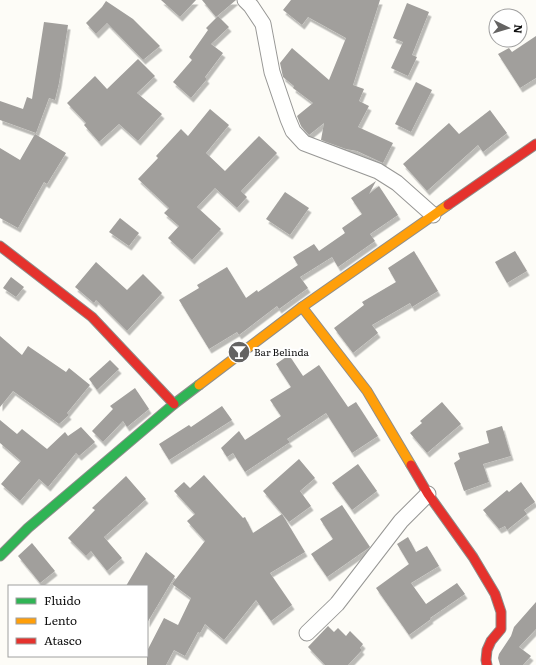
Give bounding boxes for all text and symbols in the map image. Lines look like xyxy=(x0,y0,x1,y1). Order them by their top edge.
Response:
north arrow xyxy=(488,8,528,48)
text: N xyxy=(511,24,527,34)
bar icon: Bar Belinda xyxy=(226,339,252,365)
place label: Bar Belinda xyxy=(254,344,310,359)
legend xyxy=(8,585,148,657)
text: Fluido xyxy=(44,591,81,609)
text: Lento xyxy=(44,611,77,629)
text: Atasco xyxy=(44,631,82,649)

